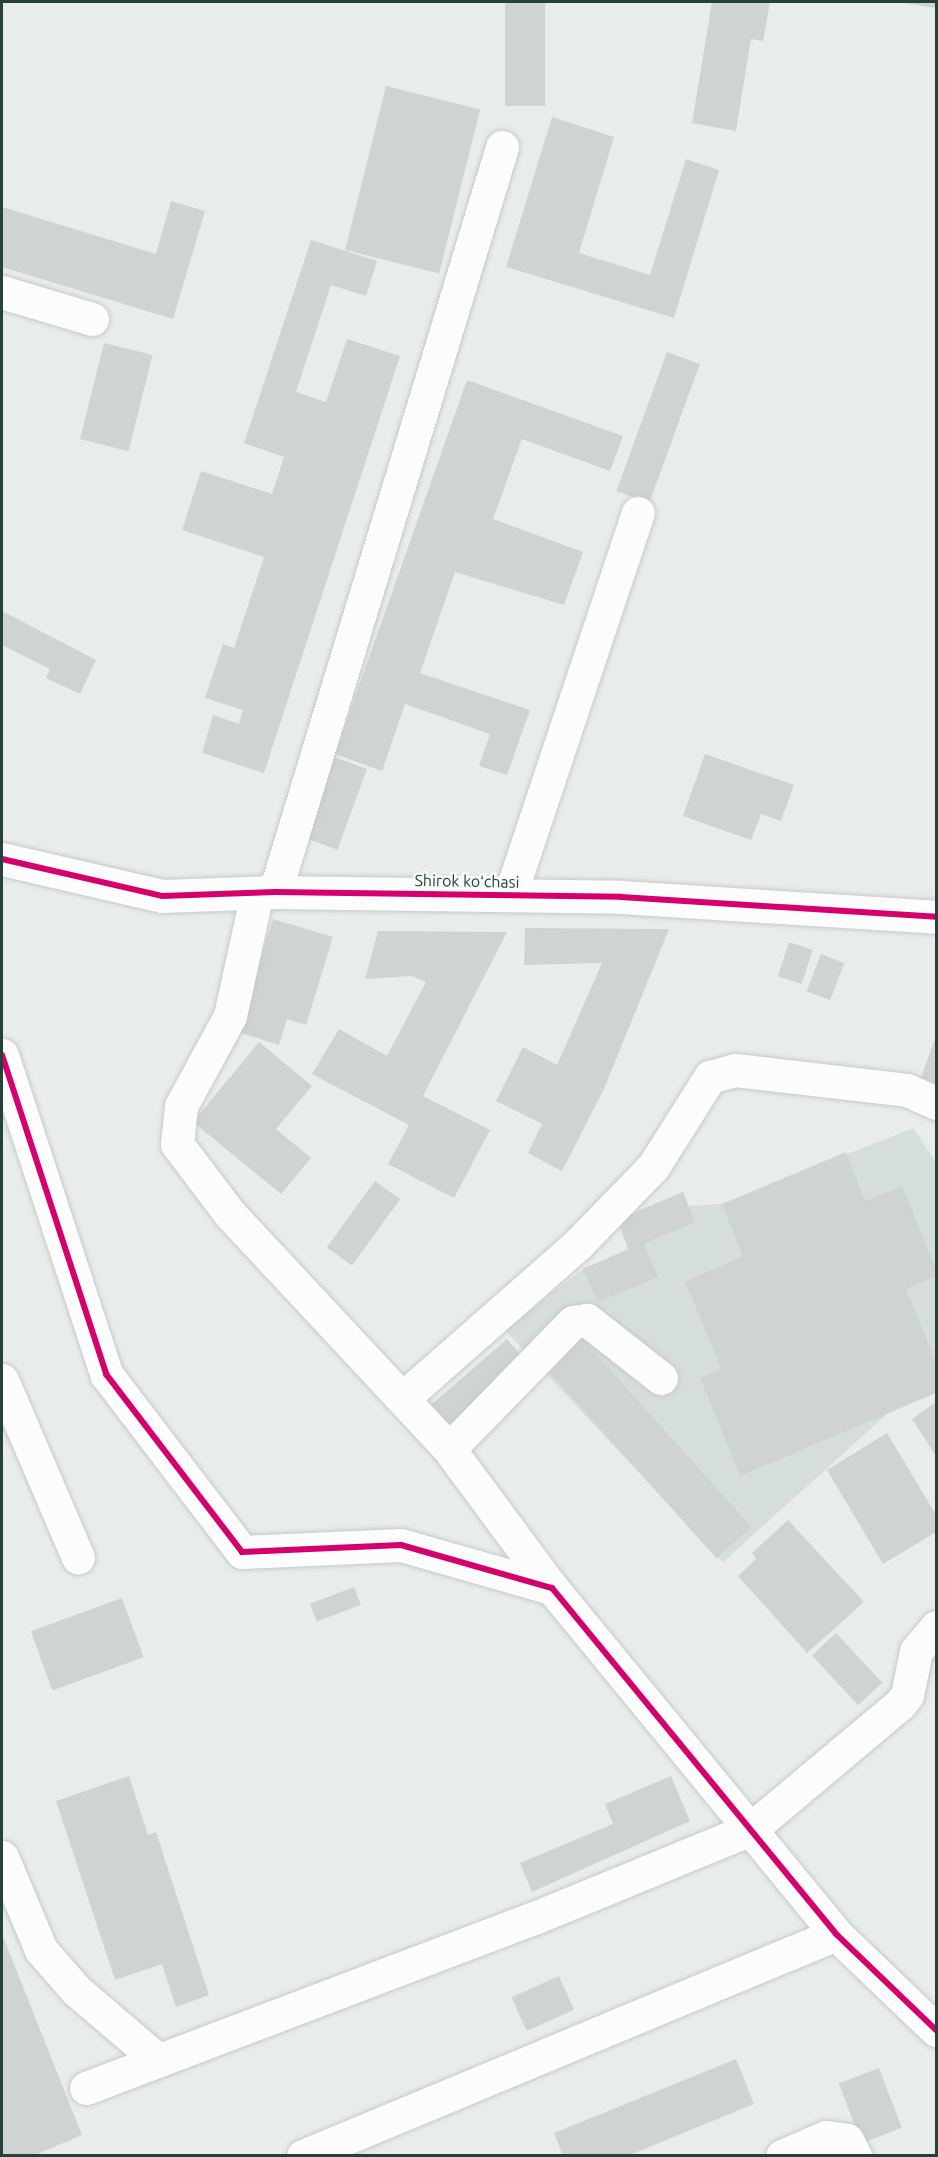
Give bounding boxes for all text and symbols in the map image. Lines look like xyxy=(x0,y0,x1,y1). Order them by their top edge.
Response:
street label: Shirok koʻchasi xyxy=(414,870,520,892)

